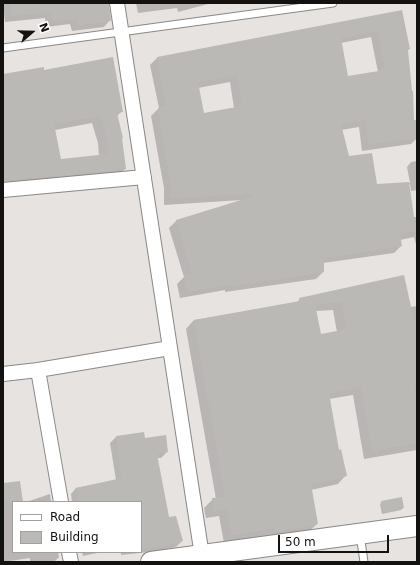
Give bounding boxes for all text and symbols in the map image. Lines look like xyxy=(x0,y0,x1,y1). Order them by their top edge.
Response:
north arrow xyxy=(12,12,52,52)
text: N xyxy=(36,21,51,34)
legend xyxy=(12,501,142,553)
text: Road xyxy=(50,510,80,524)
scale bar xyxy=(280,527,391,553)
text: Building xyxy=(50,530,99,544)
text: 50 m xyxy=(285,535,316,549)

